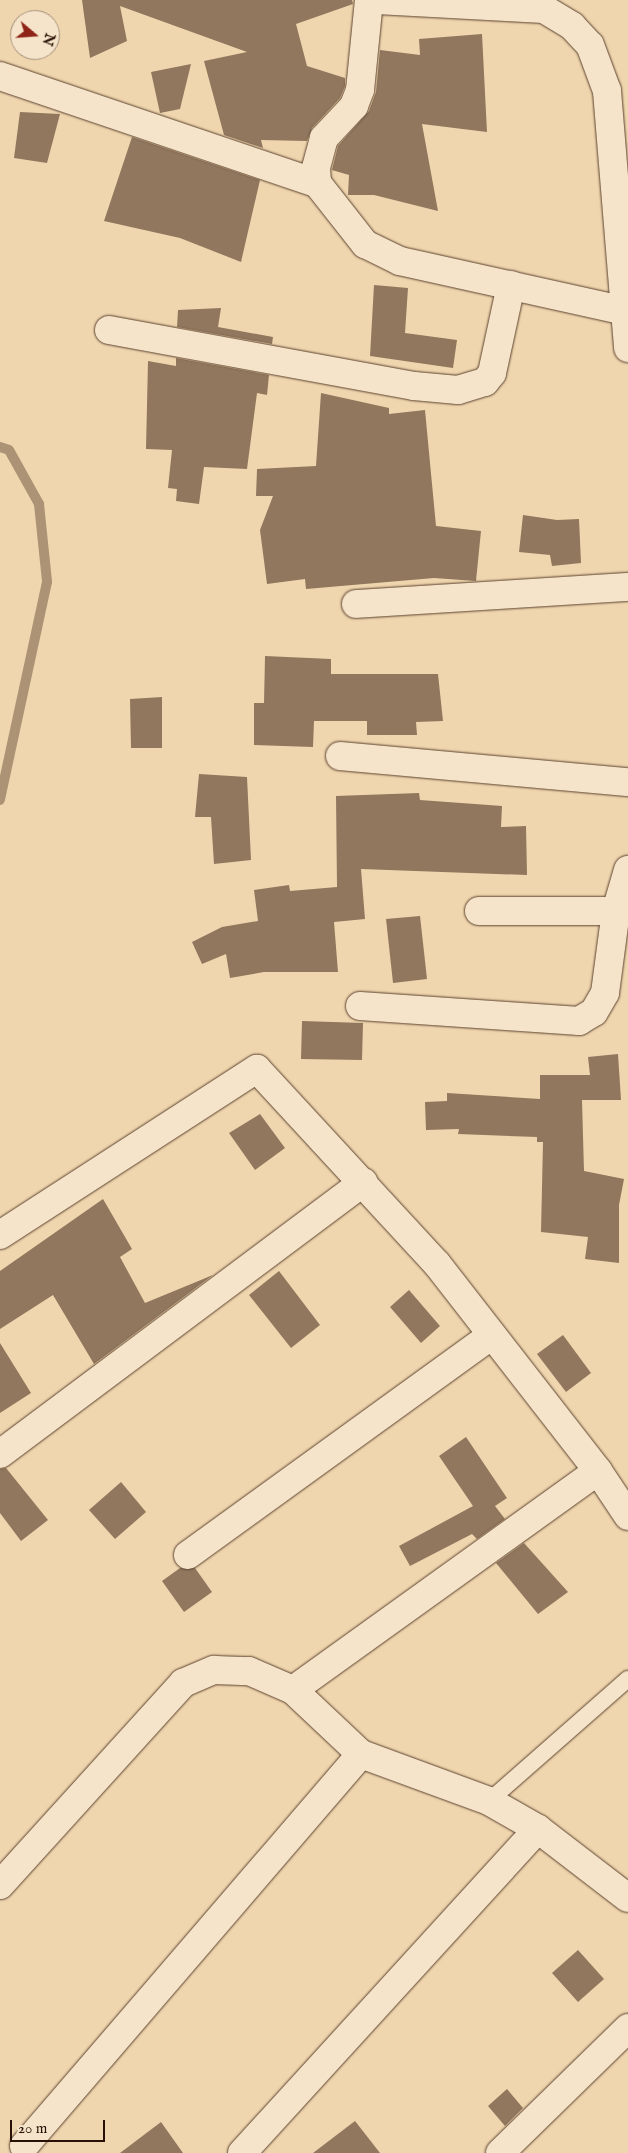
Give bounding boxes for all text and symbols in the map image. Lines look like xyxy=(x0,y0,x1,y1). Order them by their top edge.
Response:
north arrow xyxy=(10,10,60,60)
text: N xyxy=(38,31,59,48)
scale bar xyxy=(12,2110,108,2142)
text: 20 m xyxy=(18,2119,47,2138)

